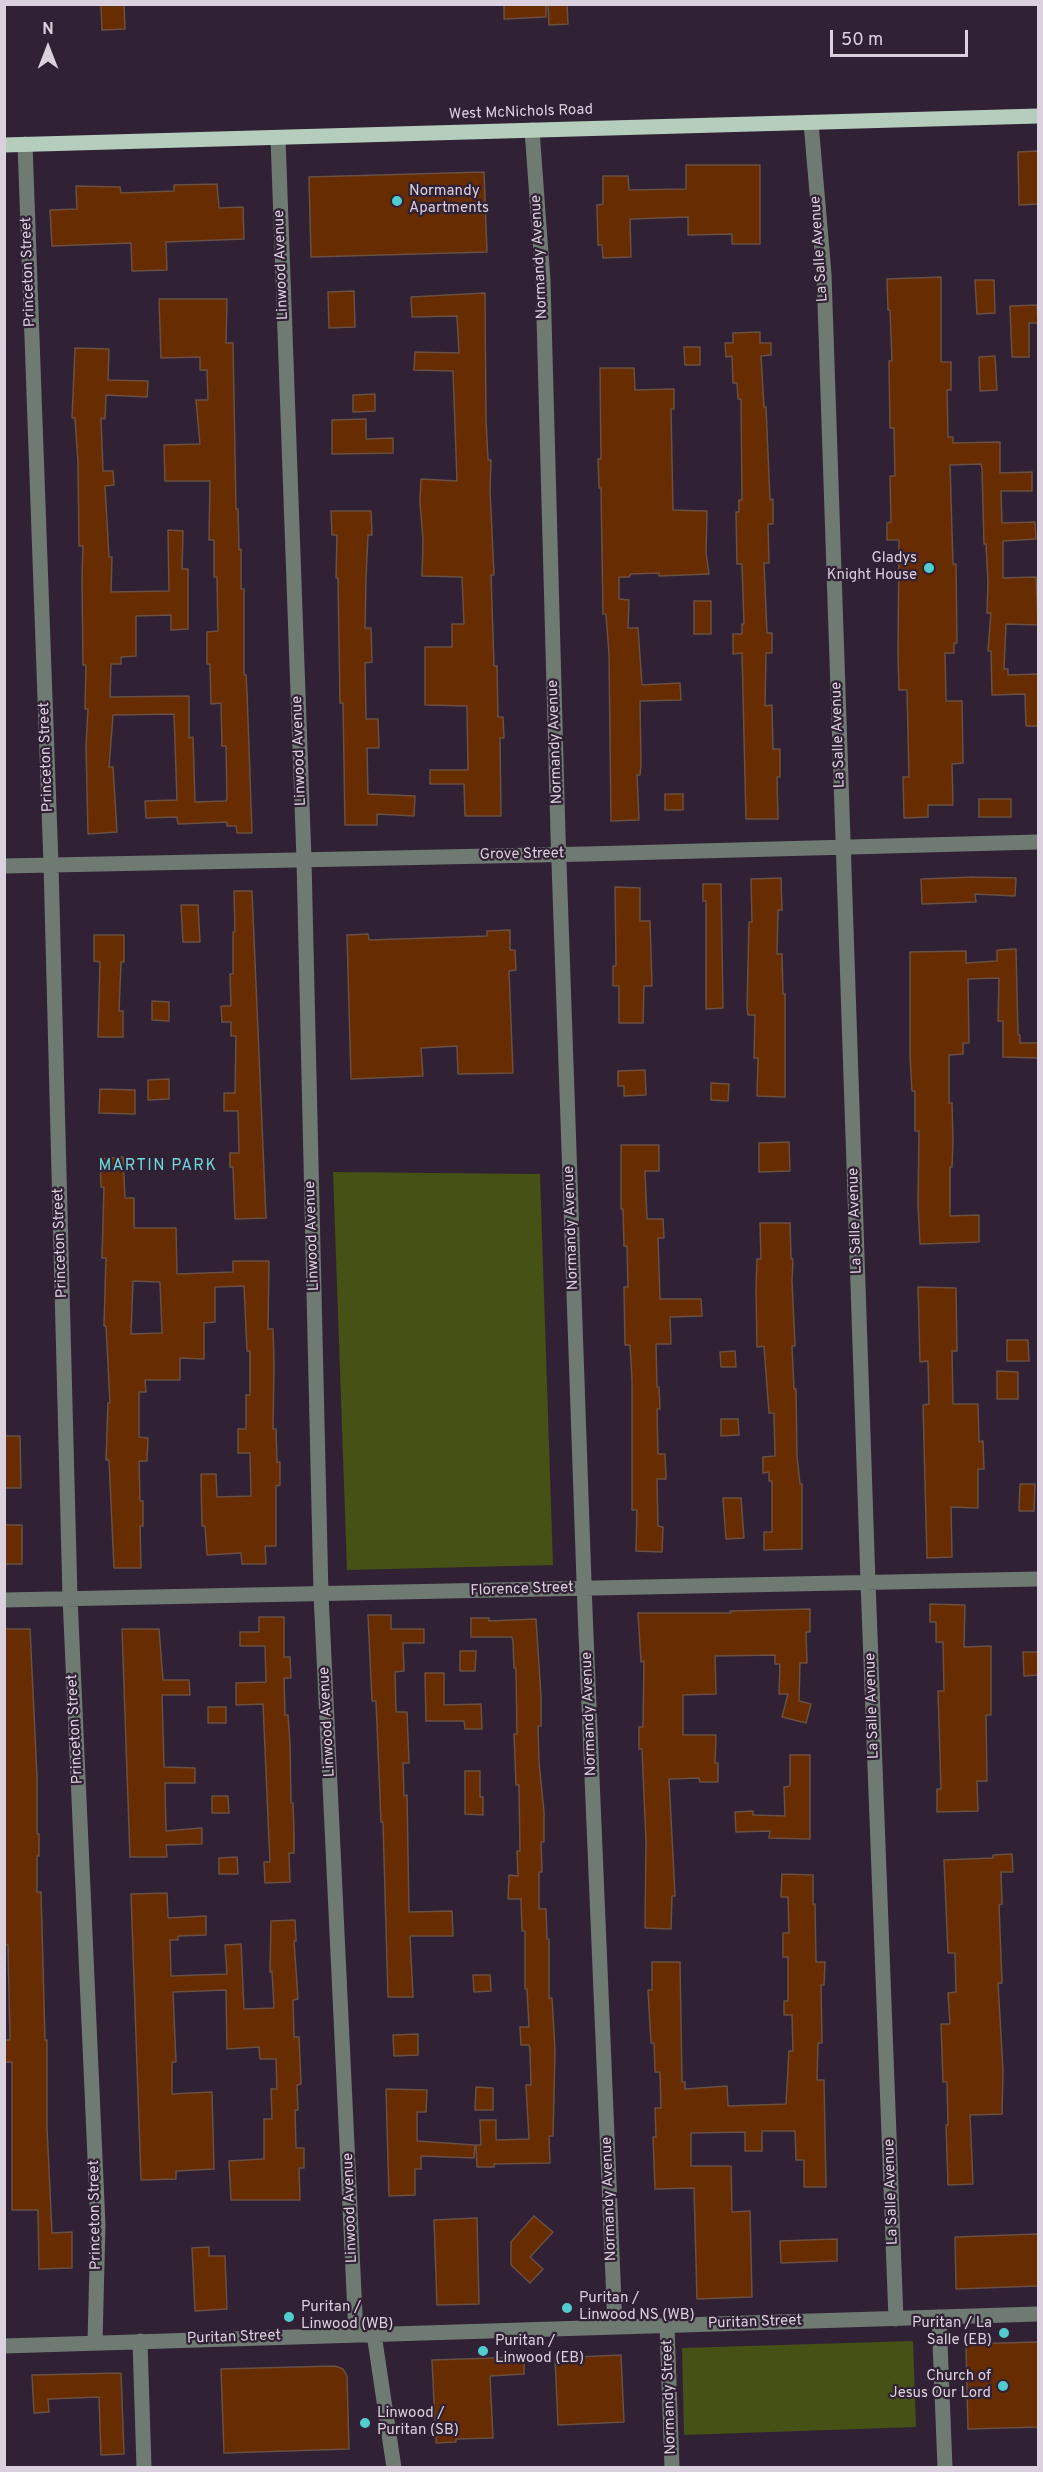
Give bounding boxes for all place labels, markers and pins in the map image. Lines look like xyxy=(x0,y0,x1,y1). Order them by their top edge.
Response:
place label: Normandy Apartments xyxy=(409,183,489,218)
marker: Normandy Apartments xyxy=(390,194,404,208)
place label: Gladys Knight House xyxy=(827,550,917,585)
marker: Gladys Knight House xyxy=(922,561,936,575)
place label: Puritan / Linwood NS (WB) xyxy=(579,2290,695,2325)
place label: Puritan / Linwood (WB) xyxy=(301,2299,393,2334)
marker: Puritan / Linwood NS (WB) xyxy=(560,2301,574,2315)
marker: Puritan / Linwood (WB) xyxy=(282,2310,296,2324)
place label: Puritan / La Salle (EB) xyxy=(912,2315,992,2350)
marker: Puritan / La Salle (EB) xyxy=(997,2326,1011,2340)
place label: Puritan / Linwood (EB) xyxy=(495,2333,584,2368)
marker: Puritan / Linwood (EB) xyxy=(476,2344,490,2358)
place label: Church of Jesus Our Lord xyxy=(890,2368,991,2403)
marker: Church of Jesus Our Lord xyxy=(996,2379,1010,2393)
place label: Linwood / Puritan (SB) xyxy=(377,2405,459,2440)
marker: Linwood / Puritan (SB) xyxy=(358,2416,372,2430)

